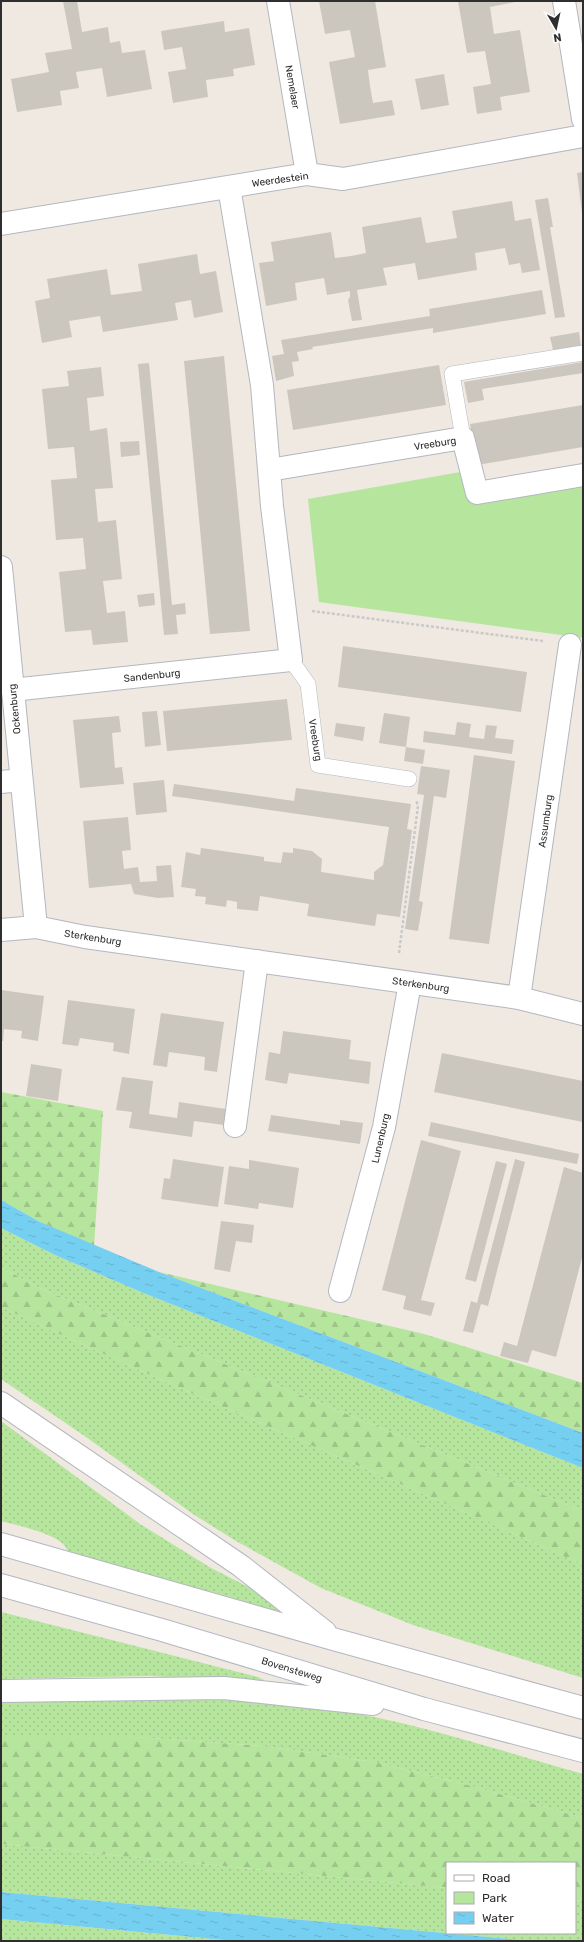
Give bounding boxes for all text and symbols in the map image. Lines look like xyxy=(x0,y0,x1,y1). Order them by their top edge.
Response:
north arrow xyxy=(536,8,576,48)
text: N xyxy=(552,30,562,44)
street label: Nemelaer xyxy=(282,64,302,110)
street label: Weerdestein xyxy=(251,170,309,190)
street label: Vreeburg xyxy=(413,435,457,453)
street label: Sandenburg xyxy=(123,667,181,685)
street label: Ockenburg xyxy=(6,683,24,735)
street label: Vreeburg xyxy=(306,718,324,762)
street label: Assumburg xyxy=(536,794,556,848)
street label: Sterkenburg xyxy=(63,928,122,948)
street label: Sterkenburg xyxy=(391,975,450,995)
street label: Lunenburg xyxy=(369,1112,393,1164)
street label: Bovensteweg xyxy=(260,1655,324,1685)
legend xyxy=(446,1862,576,1934)
text: Road xyxy=(482,1871,510,1885)
text: Park xyxy=(482,1891,508,1905)
text: Water xyxy=(482,1911,514,1925)

